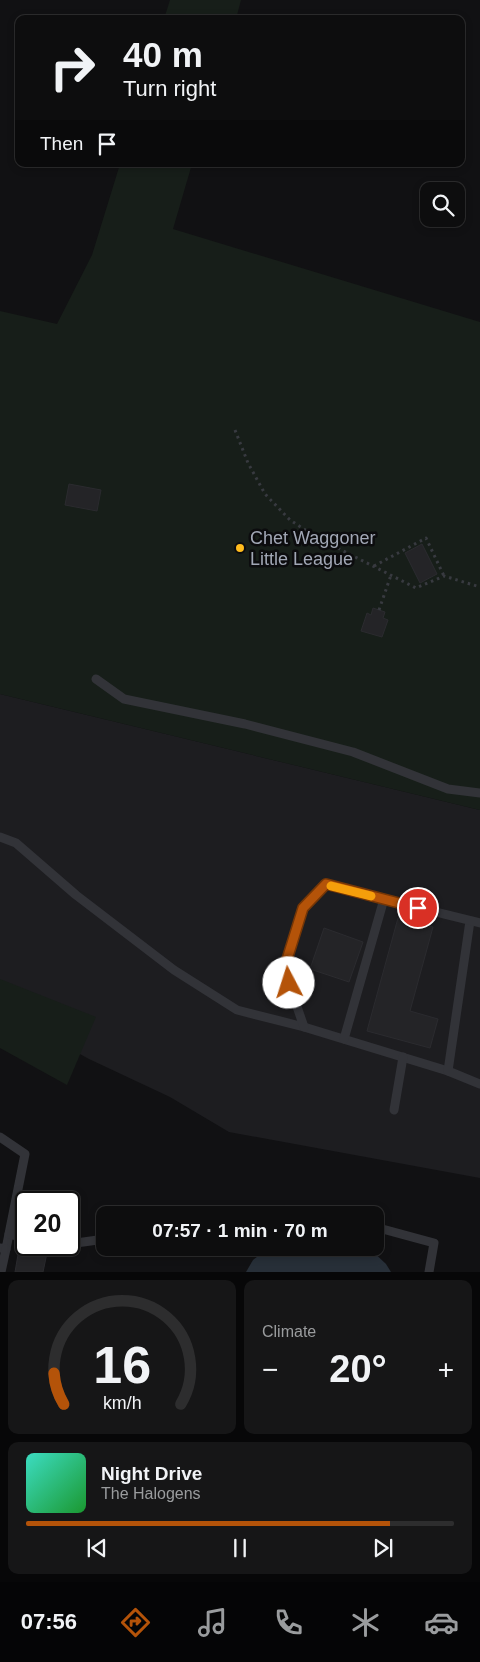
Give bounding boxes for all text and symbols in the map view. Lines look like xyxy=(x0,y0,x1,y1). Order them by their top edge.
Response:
icon: right xyxy=(40,35,105,100)
text: 40 m xyxy=(123,35,203,74)
text: Turn right xyxy=(123,76,216,101)
icon: arrive xyxy=(93,130,121,158)
text: Then xyxy=(40,133,83,154)
map controls xyxy=(420,182,465,227)
button: search xyxy=(420,182,465,227)
place label: Chet Waggoner Little League xyxy=(250,528,375,569)
marker: Chet Waggoner Little League xyxy=(234,542,246,554)
pin xyxy=(397,887,439,929)
icon: arrive xyxy=(404,894,432,922)
position arrow xyxy=(262,956,314,1008)
speed limit sign: 20 xyxy=(15,1191,80,1256)
text: 07:57 · 1 min · 70 m xyxy=(152,1220,328,1241)
text: Climate xyxy=(262,1323,316,1340)
text: 16 xyxy=(93,1336,151,1394)
text: 20° xyxy=(329,1348,387,1390)
text: − xyxy=(262,1354,278,1385)
text: + xyxy=(438,1354,454,1385)
text: km/h xyxy=(103,1393,141,1413)
text: Night Drive xyxy=(101,1463,202,1484)
text: The Halogens xyxy=(101,1485,201,1502)
icon: previous xyxy=(83,1534,111,1562)
icon: pause xyxy=(226,1534,254,1562)
icon: next xyxy=(369,1534,397,1562)
icon: directions xyxy=(118,1605,153,1640)
icon: music xyxy=(195,1605,230,1640)
icon: phone xyxy=(271,1605,306,1640)
icon: climate xyxy=(348,1605,383,1640)
icon: car xyxy=(424,1605,459,1640)
text: 07:56 xyxy=(21,1609,77,1634)

